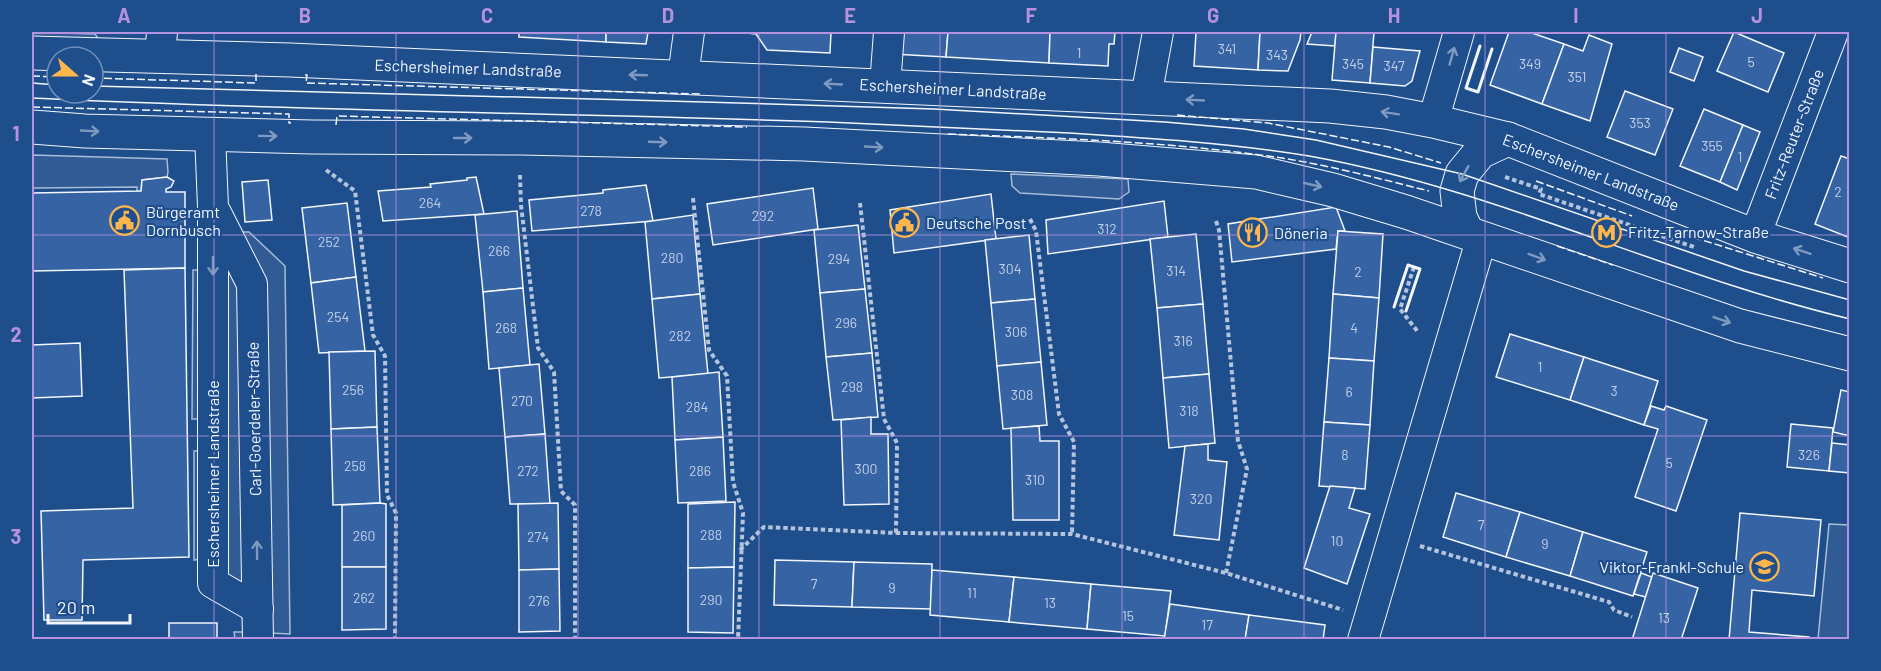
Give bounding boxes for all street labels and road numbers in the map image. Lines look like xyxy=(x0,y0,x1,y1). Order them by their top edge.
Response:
street label: Eschersheimer Landstraße xyxy=(374,55,562,80)
street label: Fritz-Reuter-Straße xyxy=(1760,66,1827,201)
street label: Eschersheimer Landstraße xyxy=(859,74,1047,103)
street label: Eschersheimer Landstraße xyxy=(1500,129,1682,214)
street label: Carl-Goerdeler-Straße xyxy=(243,342,264,496)
street label: Eschersheimer Landstraße xyxy=(203,380,222,568)

